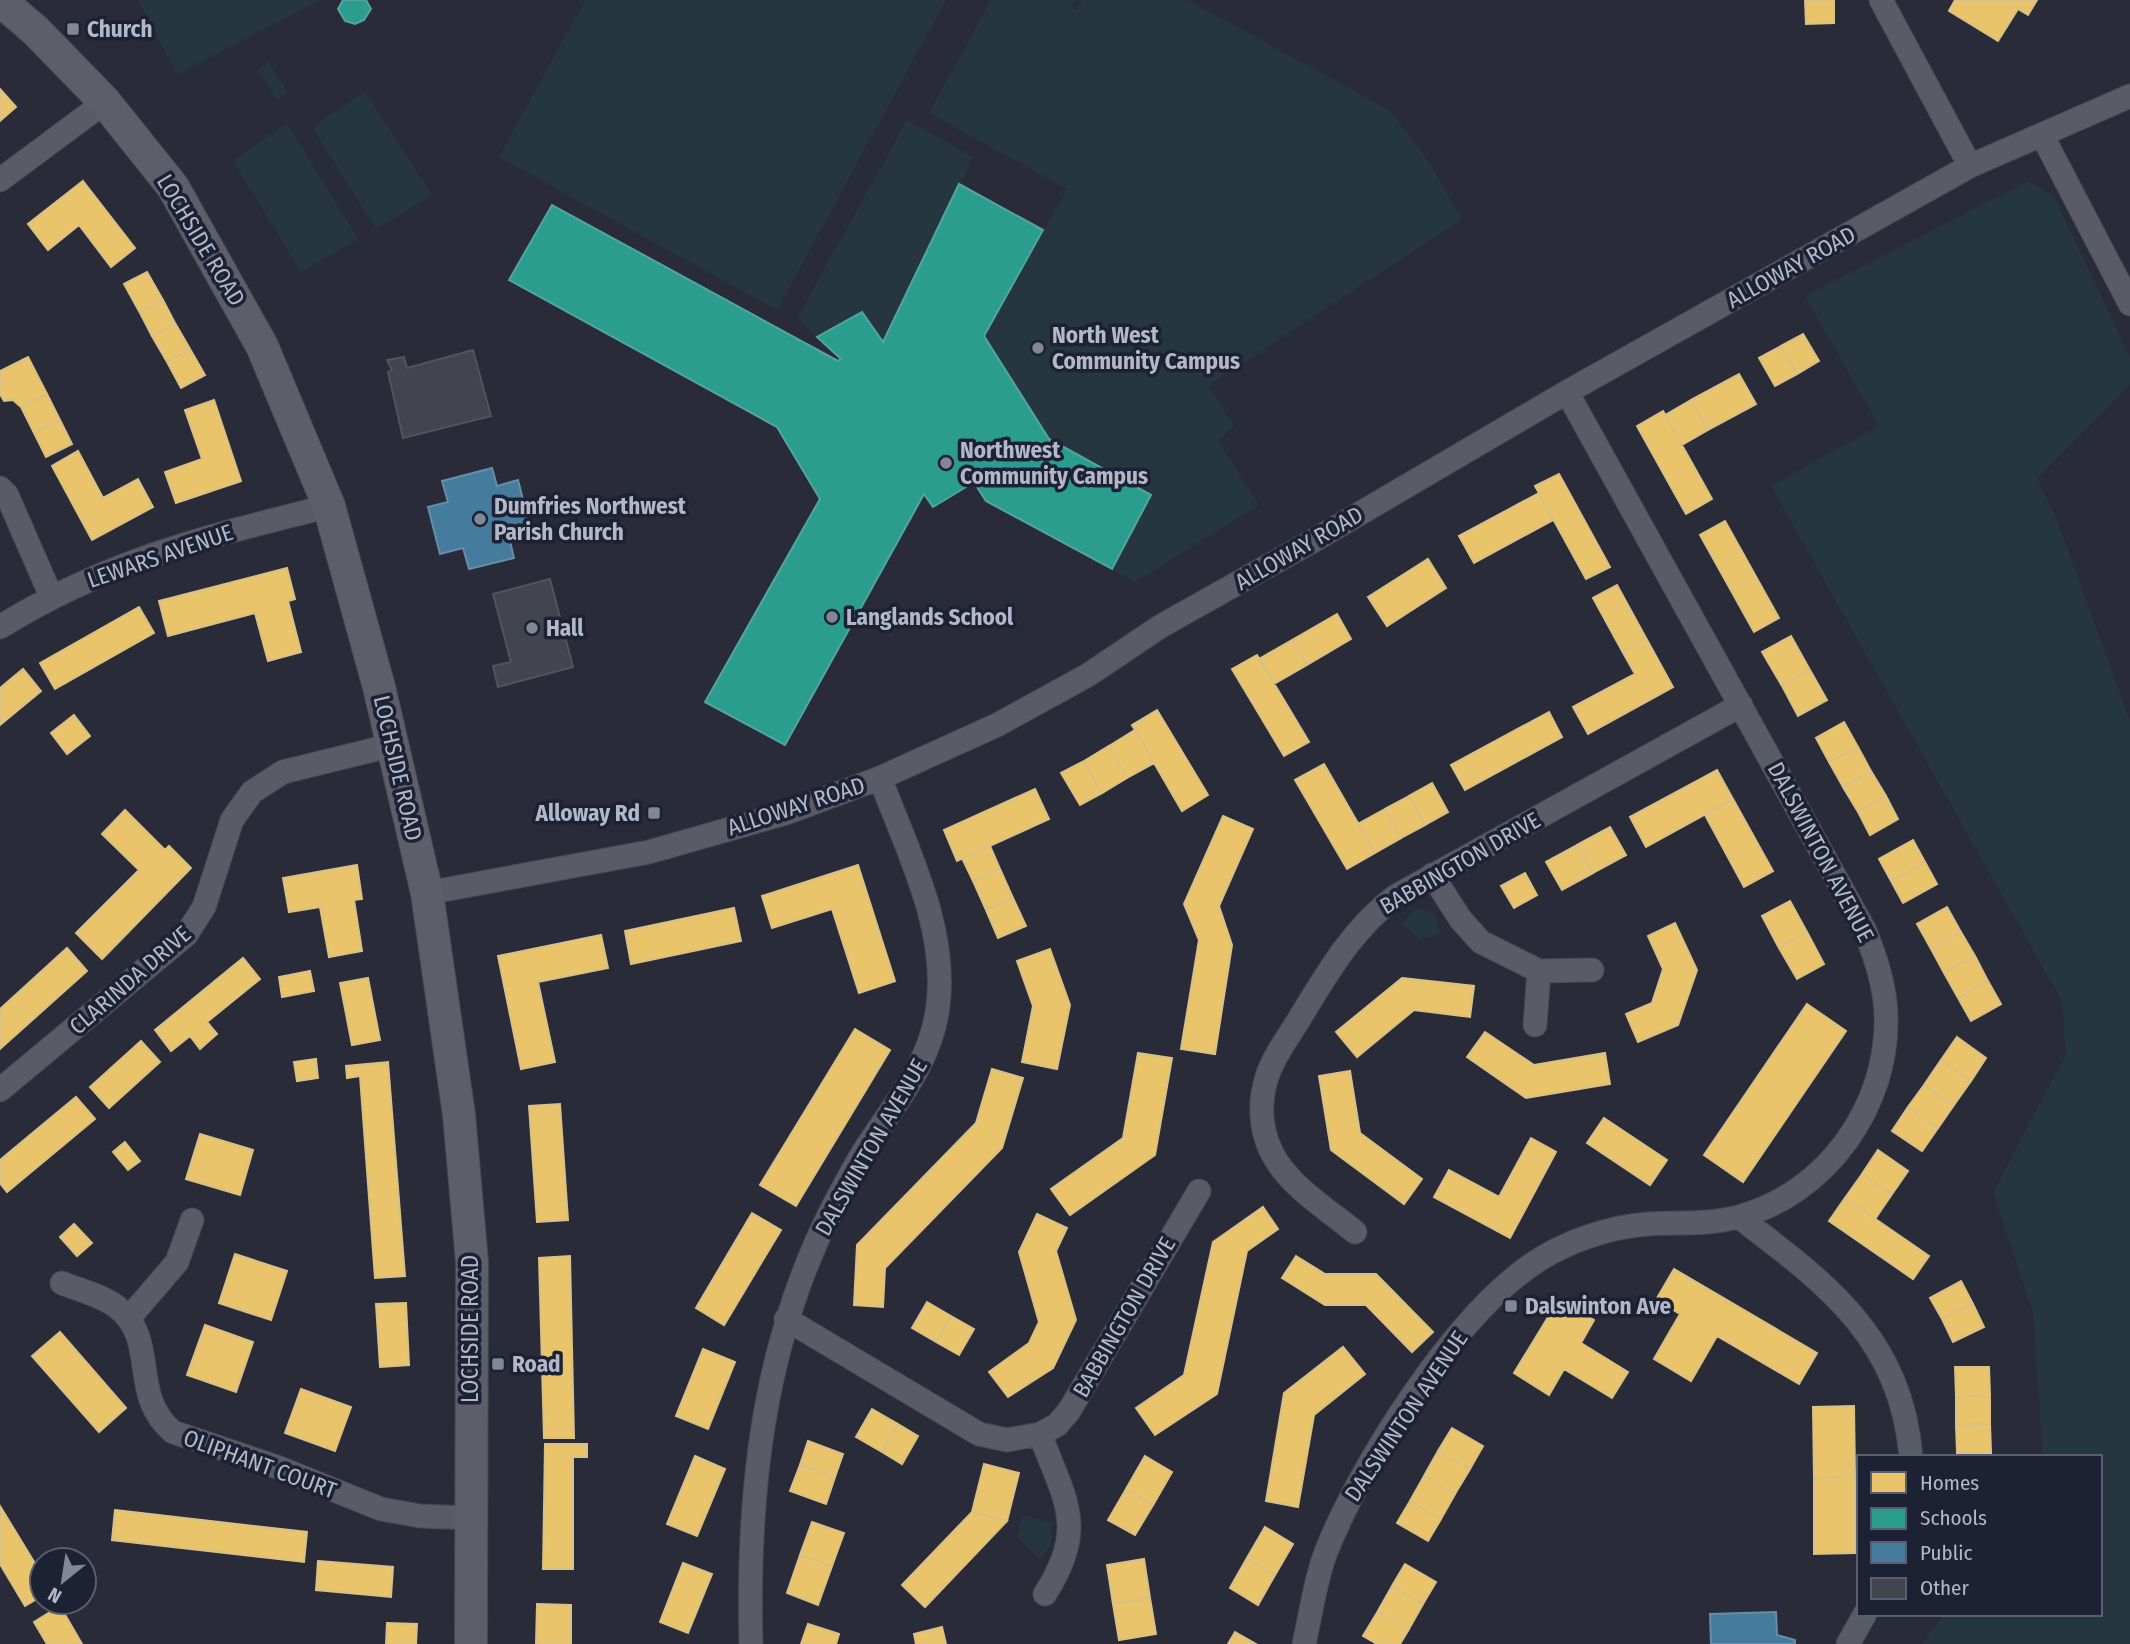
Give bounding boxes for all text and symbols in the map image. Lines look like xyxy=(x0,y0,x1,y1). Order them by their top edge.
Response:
place label: Church xyxy=(87,15,153,43)
marker: Church xyxy=(65,21,81,37)
street label: LOCHSIDE ROAD xyxy=(151,169,251,311)
street label: ALLOWAY ROAD xyxy=(1722,220,1860,314)
place label: North West Community Campus xyxy=(1052,321,1240,375)
marker: North West Community Campus xyxy=(1030,340,1046,356)
place label: Northwest Community Campus xyxy=(960,436,1148,490)
marker: Northwest Community Campus xyxy=(938,455,954,471)
place label: Dumfries Northwest Parish Church xyxy=(494,492,687,546)
street label: ALLOWAY ROAD xyxy=(1230,500,1368,596)
marker: Dumfries Northwest Parish Church xyxy=(472,511,488,527)
street label: LEWARS AVENUE xyxy=(84,518,236,594)
place label: Langlands School xyxy=(846,603,1014,631)
marker: Langlands School xyxy=(824,609,840,625)
place label: Hall xyxy=(546,614,584,642)
marker: Hall xyxy=(524,620,540,636)
street label: LOCHSIDE ROAD xyxy=(368,693,428,843)
street label: DALSWINTON AVENUE xyxy=(1762,757,1880,947)
street label: ALLOWAY ROAD xyxy=(724,771,868,841)
place label: Alloway Rd xyxy=(534,799,640,827)
marker: Alloway Rd xyxy=(646,805,662,821)
street label: BABBINGTON DRIVE xyxy=(1375,806,1545,920)
street label: CLARINDA DRIVE xyxy=(64,920,196,1040)
street label: DALSWINTON AVENUE xyxy=(809,1054,933,1240)
street label: BABBINGTON DRIVE xyxy=(1067,1232,1181,1402)
street label: LOCHSIDE ROAD xyxy=(456,1255,484,1403)
place label: Dalswinton Ave xyxy=(1525,1292,1672,1320)
marker: Dalswinton Ave xyxy=(1503,1298,1519,1314)
street label: DALSWINTON AVENUE xyxy=(1339,1325,1473,1507)
place label: Road xyxy=(512,1350,561,1378)
marker: Road xyxy=(490,1356,506,1372)
street label: OLIPHANT COURT xyxy=(180,1423,341,1505)
legend xyxy=(1857,1455,2102,1616)
text: Homes xyxy=(1920,1470,1979,1496)
text: Schools xyxy=(1920,1505,1987,1531)
text: Public xyxy=(1920,1540,1972,1566)
north arrow xyxy=(28,1546,98,1616)
text: Other xyxy=(1920,1575,1969,1601)
text: N xyxy=(44,1582,65,1608)

